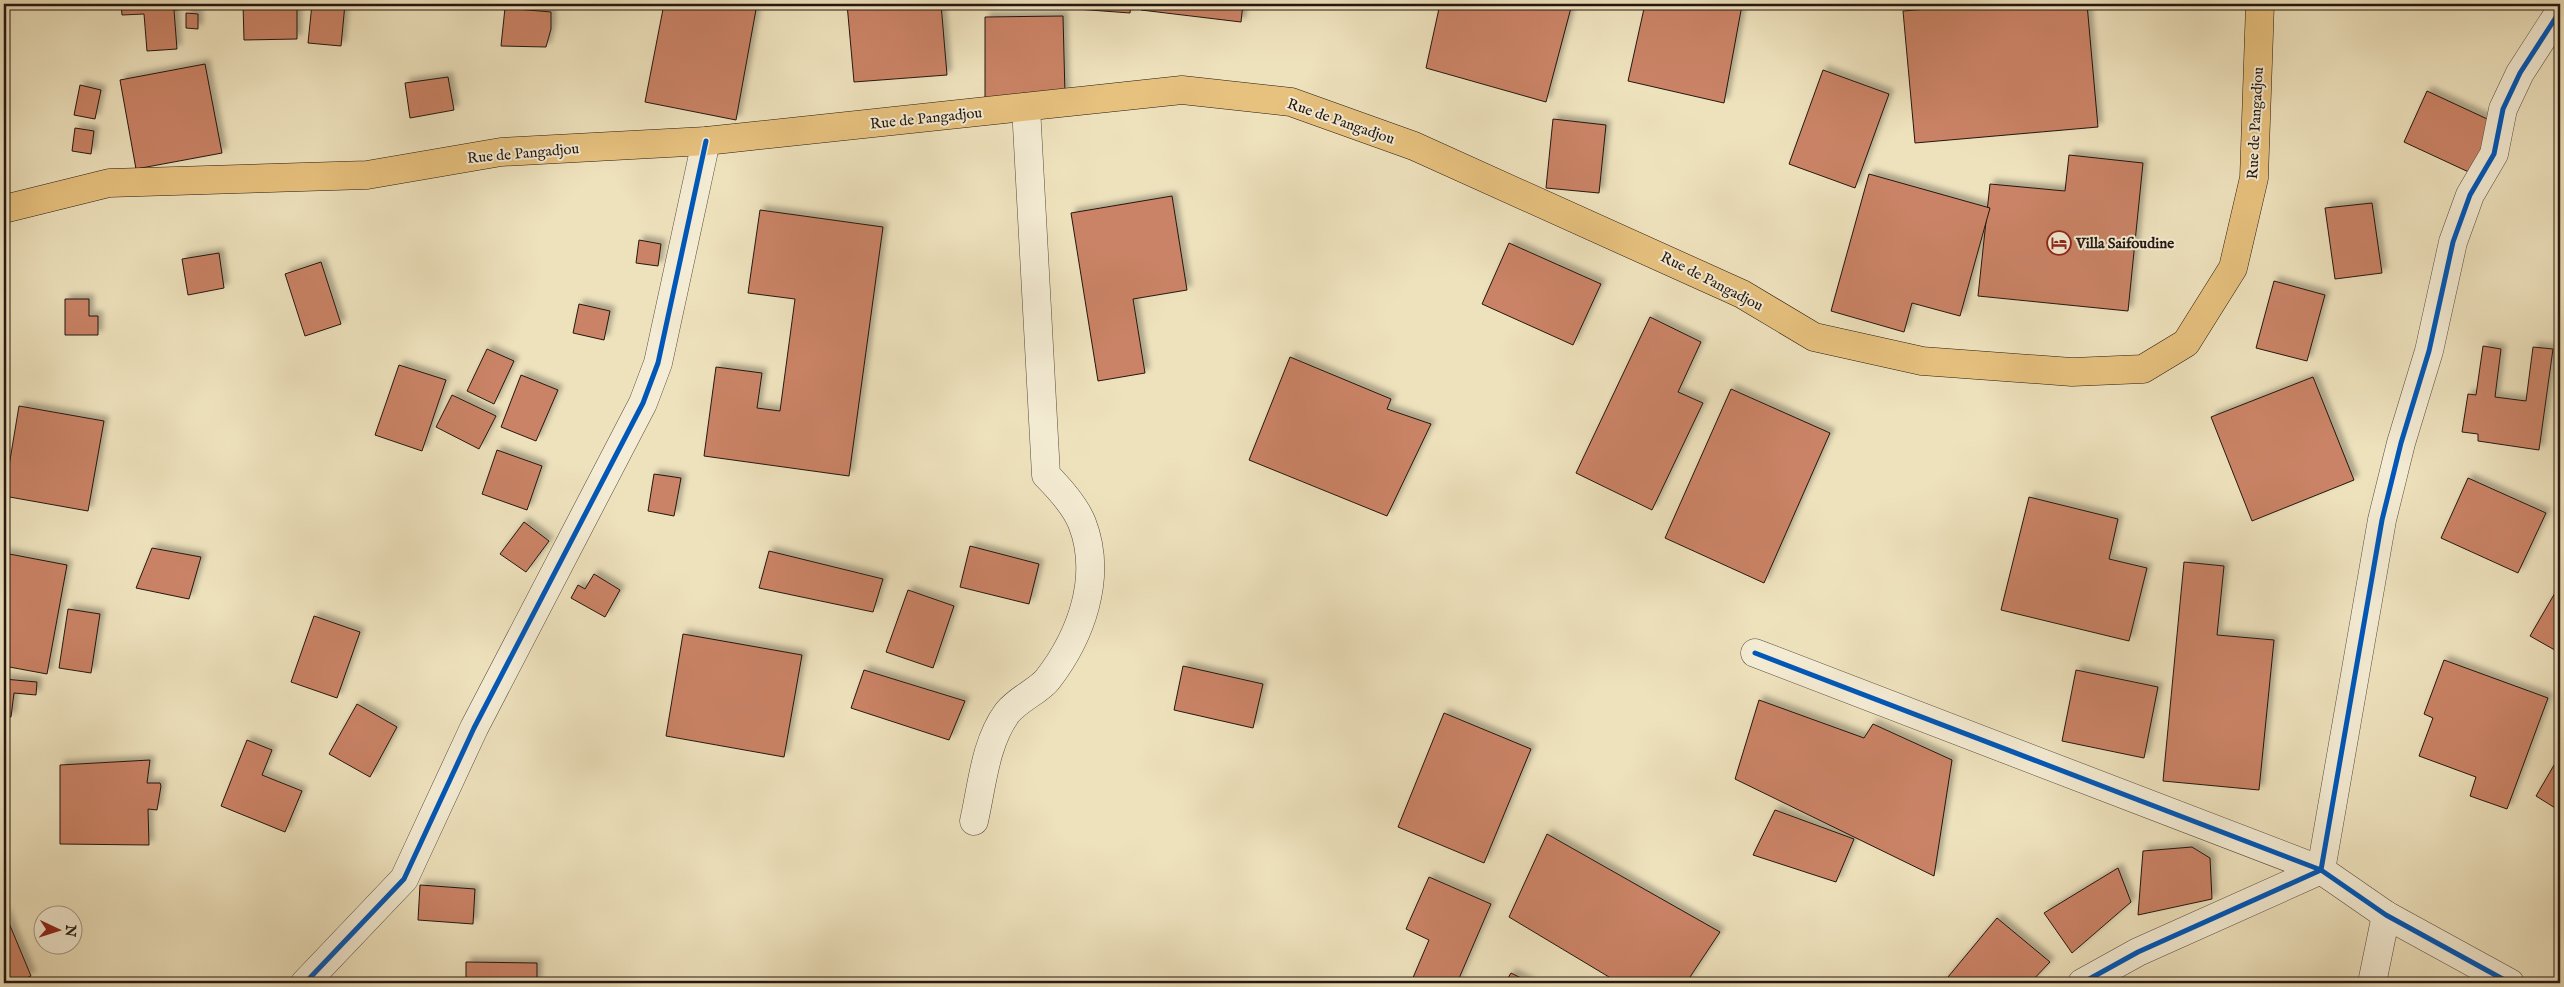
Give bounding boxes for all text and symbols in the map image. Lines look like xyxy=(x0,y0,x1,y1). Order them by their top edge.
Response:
street label: Rue de Pangadjou xyxy=(2243,66,2268,180)
street label: Rue de Pangadjou xyxy=(1285,94,1397,149)
street label: Rue de Pangadjou xyxy=(869,103,983,134)
street label: Rue de Pangadjou xyxy=(466,139,580,168)
hotel icon: Villa Saifoudine xyxy=(2046,230,2072,256)
place label: Villa Saifoudine xyxy=(2075,234,2174,253)
street label: Rue de Pangadjou xyxy=(1657,247,1766,316)
north arrow xyxy=(32,904,82,954)
text: N xyxy=(61,923,79,938)

